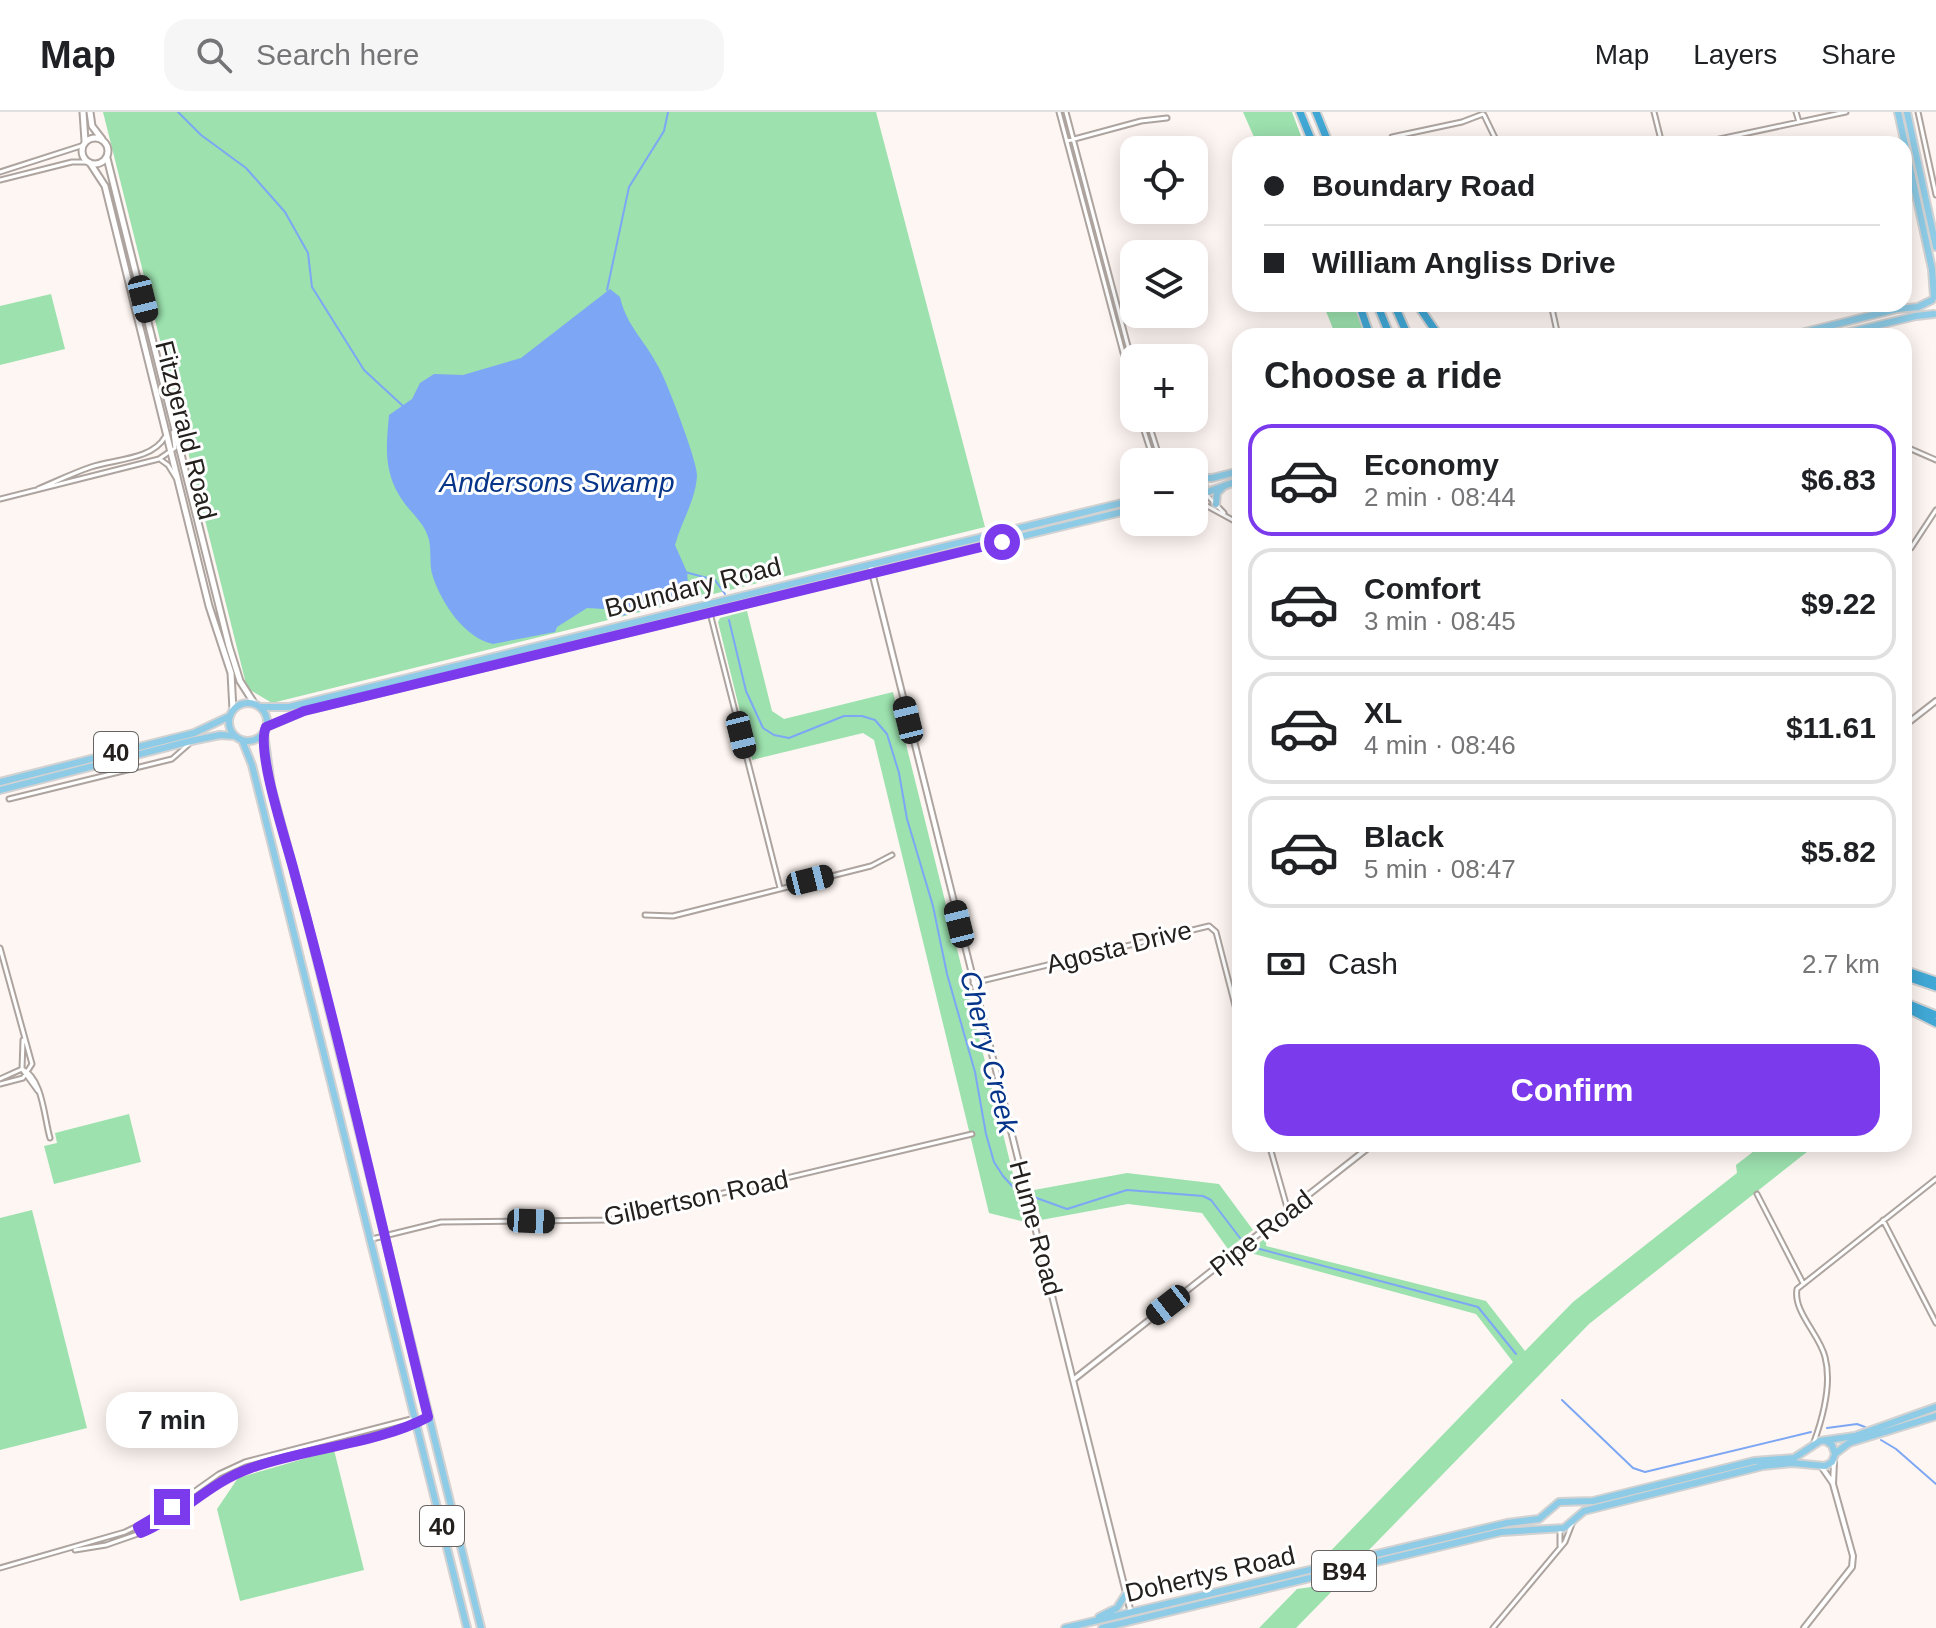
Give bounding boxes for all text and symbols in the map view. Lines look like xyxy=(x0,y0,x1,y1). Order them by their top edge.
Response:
search box xyxy=(164,19,724,91)
icon: search xyxy=(192,33,236,77)
text: Map xyxy=(40,34,116,76)
text: Search here xyxy=(256,38,419,71)
text: Map xyxy=(1595,39,1649,70)
text: Layers xyxy=(1693,39,1777,70)
text: Share xyxy=(1821,39,1896,70)
map controls xyxy=(1120,136,1208,536)
button: locate xyxy=(1120,136,1208,224)
text: Boundary Road xyxy=(1312,169,1535,202)
button: layers xyxy=(1120,240,1208,328)
text: William Angliss Drive xyxy=(1312,246,1616,279)
car xyxy=(126,273,160,325)
street label: Fitzgerald Road xyxy=(149,337,223,523)
button: + xyxy=(1120,344,1208,432)
text: Choose a ride xyxy=(1264,355,1502,396)
icon: car xyxy=(1268,444,1340,516)
button: − xyxy=(1120,448,1208,536)
text: Economy xyxy=(1364,448,1499,481)
text: $6.83 xyxy=(1801,463,1876,496)
water label: Andersons Swamp xyxy=(437,467,675,498)
text: 2 min · 08:44 xyxy=(1364,482,1516,512)
route start xyxy=(984,524,1020,560)
street label: Boundary Road xyxy=(602,551,784,623)
icon: car xyxy=(1268,568,1340,640)
text: Comfort xyxy=(1364,572,1481,605)
text: $9.22 xyxy=(1801,587,1876,620)
text: 3 min · 08:45 xyxy=(1364,606,1516,636)
icon: car xyxy=(1268,692,1340,764)
car xyxy=(891,694,925,746)
text: XL xyxy=(1364,696,1402,729)
car xyxy=(724,709,758,761)
text: $11.61 xyxy=(1786,711,1876,744)
text: 4 min · 08:46 xyxy=(1364,730,1516,760)
road number: 40 xyxy=(94,732,138,772)
icon: car xyxy=(1268,816,1340,888)
text: Black xyxy=(1364,820,1444,853)
text: $5.82 xyxy=(1801,835,1876,868)
text: 5 min · 08:47 xyxy=(1364,854,1516,884)
car xyxy=(784,863,836,897)
car xyxy=(942,898,976,950)
street label: Agosta Drive xyxy=(1043,914,1195,980)
icon: cash xyxy=(1264,942,1308,986)
text: Cash xyxy=(1328,947,1398,980)
text: 2.7 km xyxy=(1802,949,1880,979)
water label: Cherry Creek xyxy=(954,967,1025,1138)
button: Confirm xyxy=(1264,1044,1880,1136)
street label: Hume Road xyxy=(1004,1157,1068,1299)
street label: Gilbertson Road xyxy=(601,1164,791,1232)
street label: Pipe Road xyxy=(1204,1184,1318,1282)
car xyxy=(507,1208,555,1234)
car xyxy=(1142,1281,1194,1329)
callout: 7 min xyxy=(106,1391,238,1447)
text: 7 min xyxy=(138,1405,206,1435)
route end xyxy=(154,1489,190,1525)
road number: 40 xyxy=(420,1506,464,1546)
street label: Dohertys Road xyxy=(1122,1540,1298,1608)
road number: B94 xyxy=(1312,1551,1376,1591)

